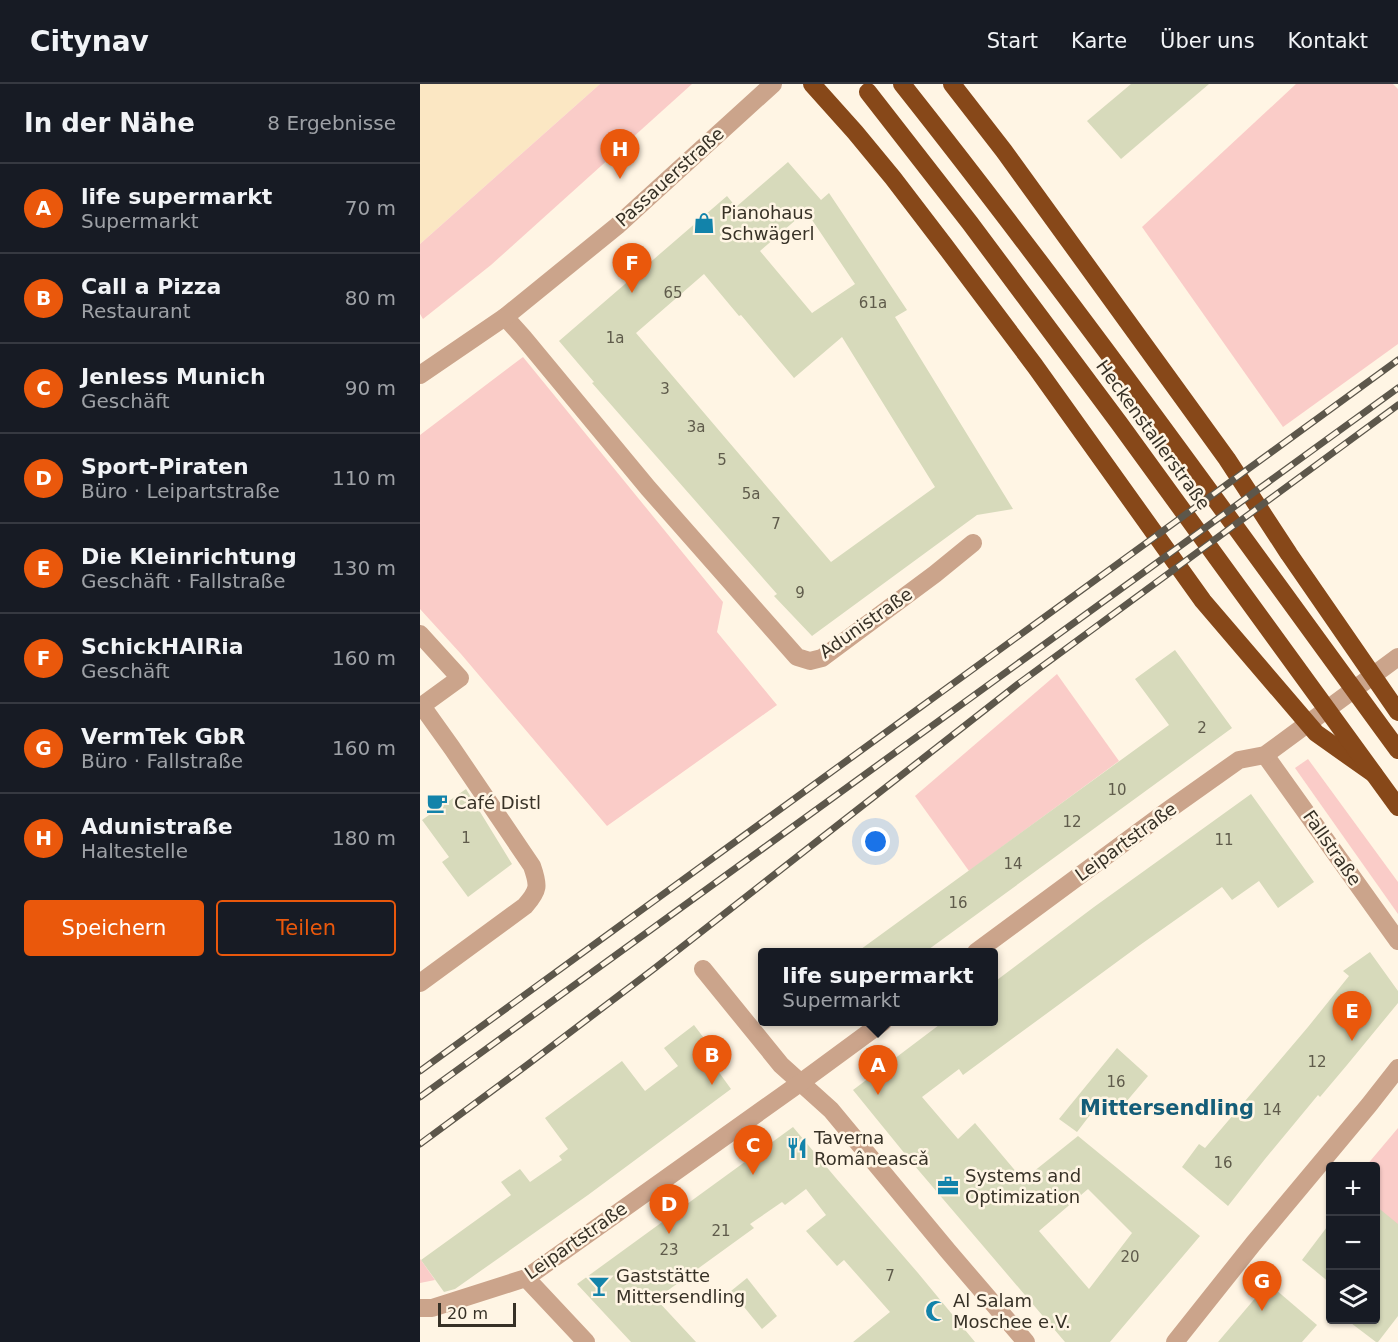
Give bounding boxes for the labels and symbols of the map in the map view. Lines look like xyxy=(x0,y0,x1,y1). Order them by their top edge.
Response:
street label: Passauerstraße xyxy=(611,123,728,231)
pin: H xyxy=(600,130,640,179)
place label: Pianohaus Schwägerl xyxy=(721,202,814,244)
shop icon: Pianohaus Schwägerl xyxy=(692,211,716,235)
pin: F xyxy=(612,244,652,293)
house number: 65 xyxy=(663,284,683,302)
house number: 61a xyxy=(859,294,887,312)
house number: 1a xyxy=(606,329,624,347)
street label: Heckenstallerstraße xyxy=(1092,356,1215,514)
house number: 3 xyxy=(660,380,670,398)
house number: 3a xyxy=(687,418,705,436)
house number: 5 xyxy=(717,451,727,469)
house number: 5a xyxy=(742,485,760,503)
house number: 7 xyxy=(771,515,781,533)
street label: Adunistraße xyxy=(815,583,916,662)
house number: 9 xyxy=(795,584,805,602)
house number: 2 xyxy=(1197,719,1207,737)
house number: 10 xyxy=(1107,781,1127,799)
cafe icon: Café Distl xyxy=(425,791,449,815)
place label: Café Distl xyxy=(454,792,541,813)
street label: Leipartstraße xyxy=(1071,798,1180,885)
street label: Fallstraße xyxy=(1299,806,1366,889)
house number: 12 xyxy=(1062,813,1082,831)
your location xyxy=(861,827,890,856)
house number: 1 xyxy=(461,829,471,847)
house number: 11 xyxy=(1214,831,1234,849)
house number: 14 xyxy=(1003,855,1023,873)
house number: 16 xyxy=(948,894,968,912)
pin: E xyxy=(1332,992,1372,1041)
pin: B xyxy=(692,1036,732,1085)
pin: A xyxy=(858,1046,898,1095)
house number: 12 xyxy=(1307,1053,1327,1071)
house number: 16 xyxy=(1106,1073,1126,1091)
district label: Mittersendling xyxy=(1080,1096,1254,1120)
house number: 14 xyxy=(1262,1101,1282,1119)
pin: C xyxy=(734,1126,772,1175)
place label: Taverna Româneascǎ xyxy=(813,1127,929,1169)
restaurant icon: Taverna Româneascǎ xyxy=(785,1136,809,1160)
house number: 16 xyxy=(1213,1154,1233,1172)
place label: Systems and Optimization xyxy=(965,1165,1081,1207)
office icon: Systems and Optimization xyxy=(936,1174,960,1198)
pin: D xyxy=(650,1184,688,1234)
street label: Leipartstraße xyxy=(521,1198,631,1284)
house number: 21 xyxy=(711,1222,731,1240)
house number: 23 xyxy=(659,1241,679,1259)
house number: 20 xyxy=(1120,1248,1140,1266)
pin: G xyxy=(1242,1262,1282,1311)
place label: Gaststätte Mittersendling xyxy=(616,1265,745,1307)
house number: 7 xyxy=(885,1267,895,1285)
bar icon: Gaststätte Mittersendling xyxy=(587,1274,611,1298)
place label: Al Salam Moschee e.V. xyxy=(953,1290,1071,1332)
mosque icon: Al Salam Moschee e.V. xyxy=(924,1299,948,1323)
scale bar xyxy=(438,1300,516,1328)

